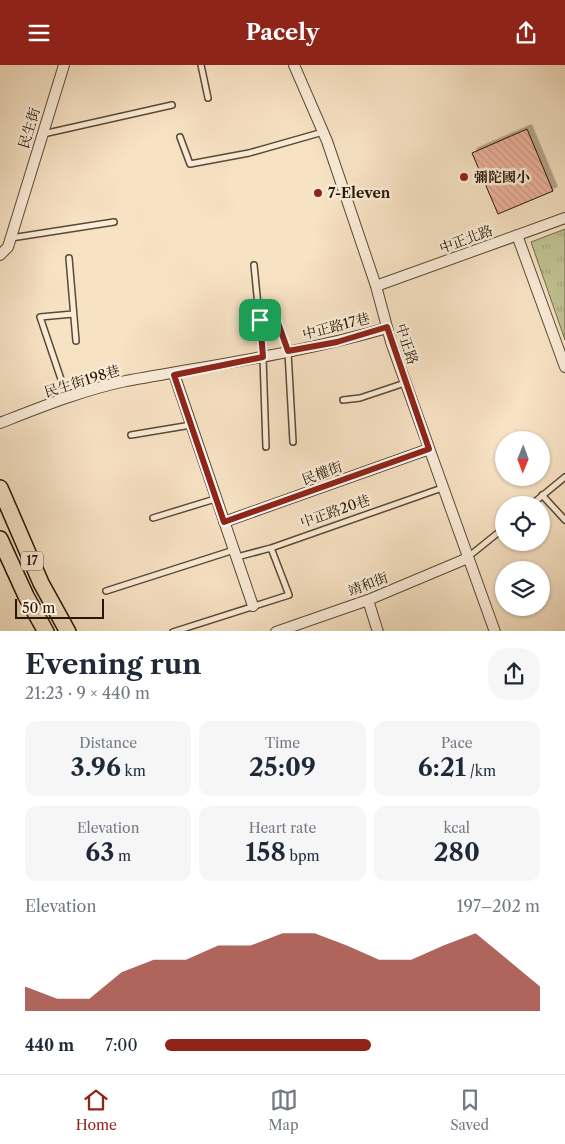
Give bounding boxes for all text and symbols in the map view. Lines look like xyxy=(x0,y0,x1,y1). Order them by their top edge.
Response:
icon: menu xyxy=(25,19,53,47)
text: Pacely xyxy=(246,19,319,46)
icon: share xyxy=(512,19,540,47)
street label: 民生街 xyxy=(14,105,44,151)
place label: 彌陀國小 xyxy=(474,168,530,186)
marker: 彌陀國小 xyxy=(458,171,470,183)
place label: 7-Eleven xyxy=(328,184,391,202)
marker: 7-Eleven xyxy=(312,187,324,199)
street label: 中正北路 xyxy=(437,221,495,257)
pin xyxy=(239,299,281,341)
icon: arrive xyxy=(246,306,274,334)
street label: 中正路17巷 xyxy=(300,309,372,343)
street label: 中正路 xyxy=(392,321,422,367)
street label: 民生街198巷 xyxy=(42,361,122,401)
north arrow xyxy=(495,431,550,486)
map controls xyxy=(495,431,550,616)
street label: 民權街 xyxy=(299,457,345,489)
street label: 中正路20巷 xyxy=(298,491,372,531)
button: locate xyxy=(495,496,550,551)
road number: 17 xyxy=(21,551,43,571)
button: layers xyxy=(495,561,550,616)
street label: 靖和街 xyxy=(345,568,391,600)
scale bar xyxy=(15,597,104,620)
text: 50 m xyxy=(22,599,55,617)
text: Evening run xyxy=(25,647,201,681)
button: share xyxy=(488,648,540,700)
text: 21:23 · 9 × 440 m xyxy=(25,683,150,703)
text: Distance xyxy=(79,734,137,752)
text: Time xyxy=(265,734,300,752)
text: Pace xyxy=(441,734,473,752)
text: 3.96 xyxy=(71,752,121,783)
text: 25:09 xyxy=(249,752,316,783)
text: 6:21 xyxy=(418,752,466,783)
text: km xyxy=(121,762,146,780)
text: /km xyxy=(466,762,496,780)
text: Elevation xyxy=(77,819,139,837)
text: Heart rate xyxy=(249,819,316,837)
text: kcal xyxy=(444,819,470,837)
text: 63 xyxy=(85,837,114,868)
text: 158 xyxy=(245,837,286,868)
text: 280 xyxy=(434,837,480,868)
text: m xyxy=(114,847,131,865)
text: bpm xyxy=(286,847,320,865)
text: Elevation xyxy=(25,896,96,916)
text: 197–202 m xyxy=(457,896,540,916)
text: 440 m xyxy=(25,1035,74,1055)
text: 7:00 xyxy=(105,1035,138,1055)
tab: Home xyxy=(76,1086,117,1134)
tab: Map xyxy=(269,1086,299,1134)
tab: Saved xyxy=(450,1086,489,1134)

